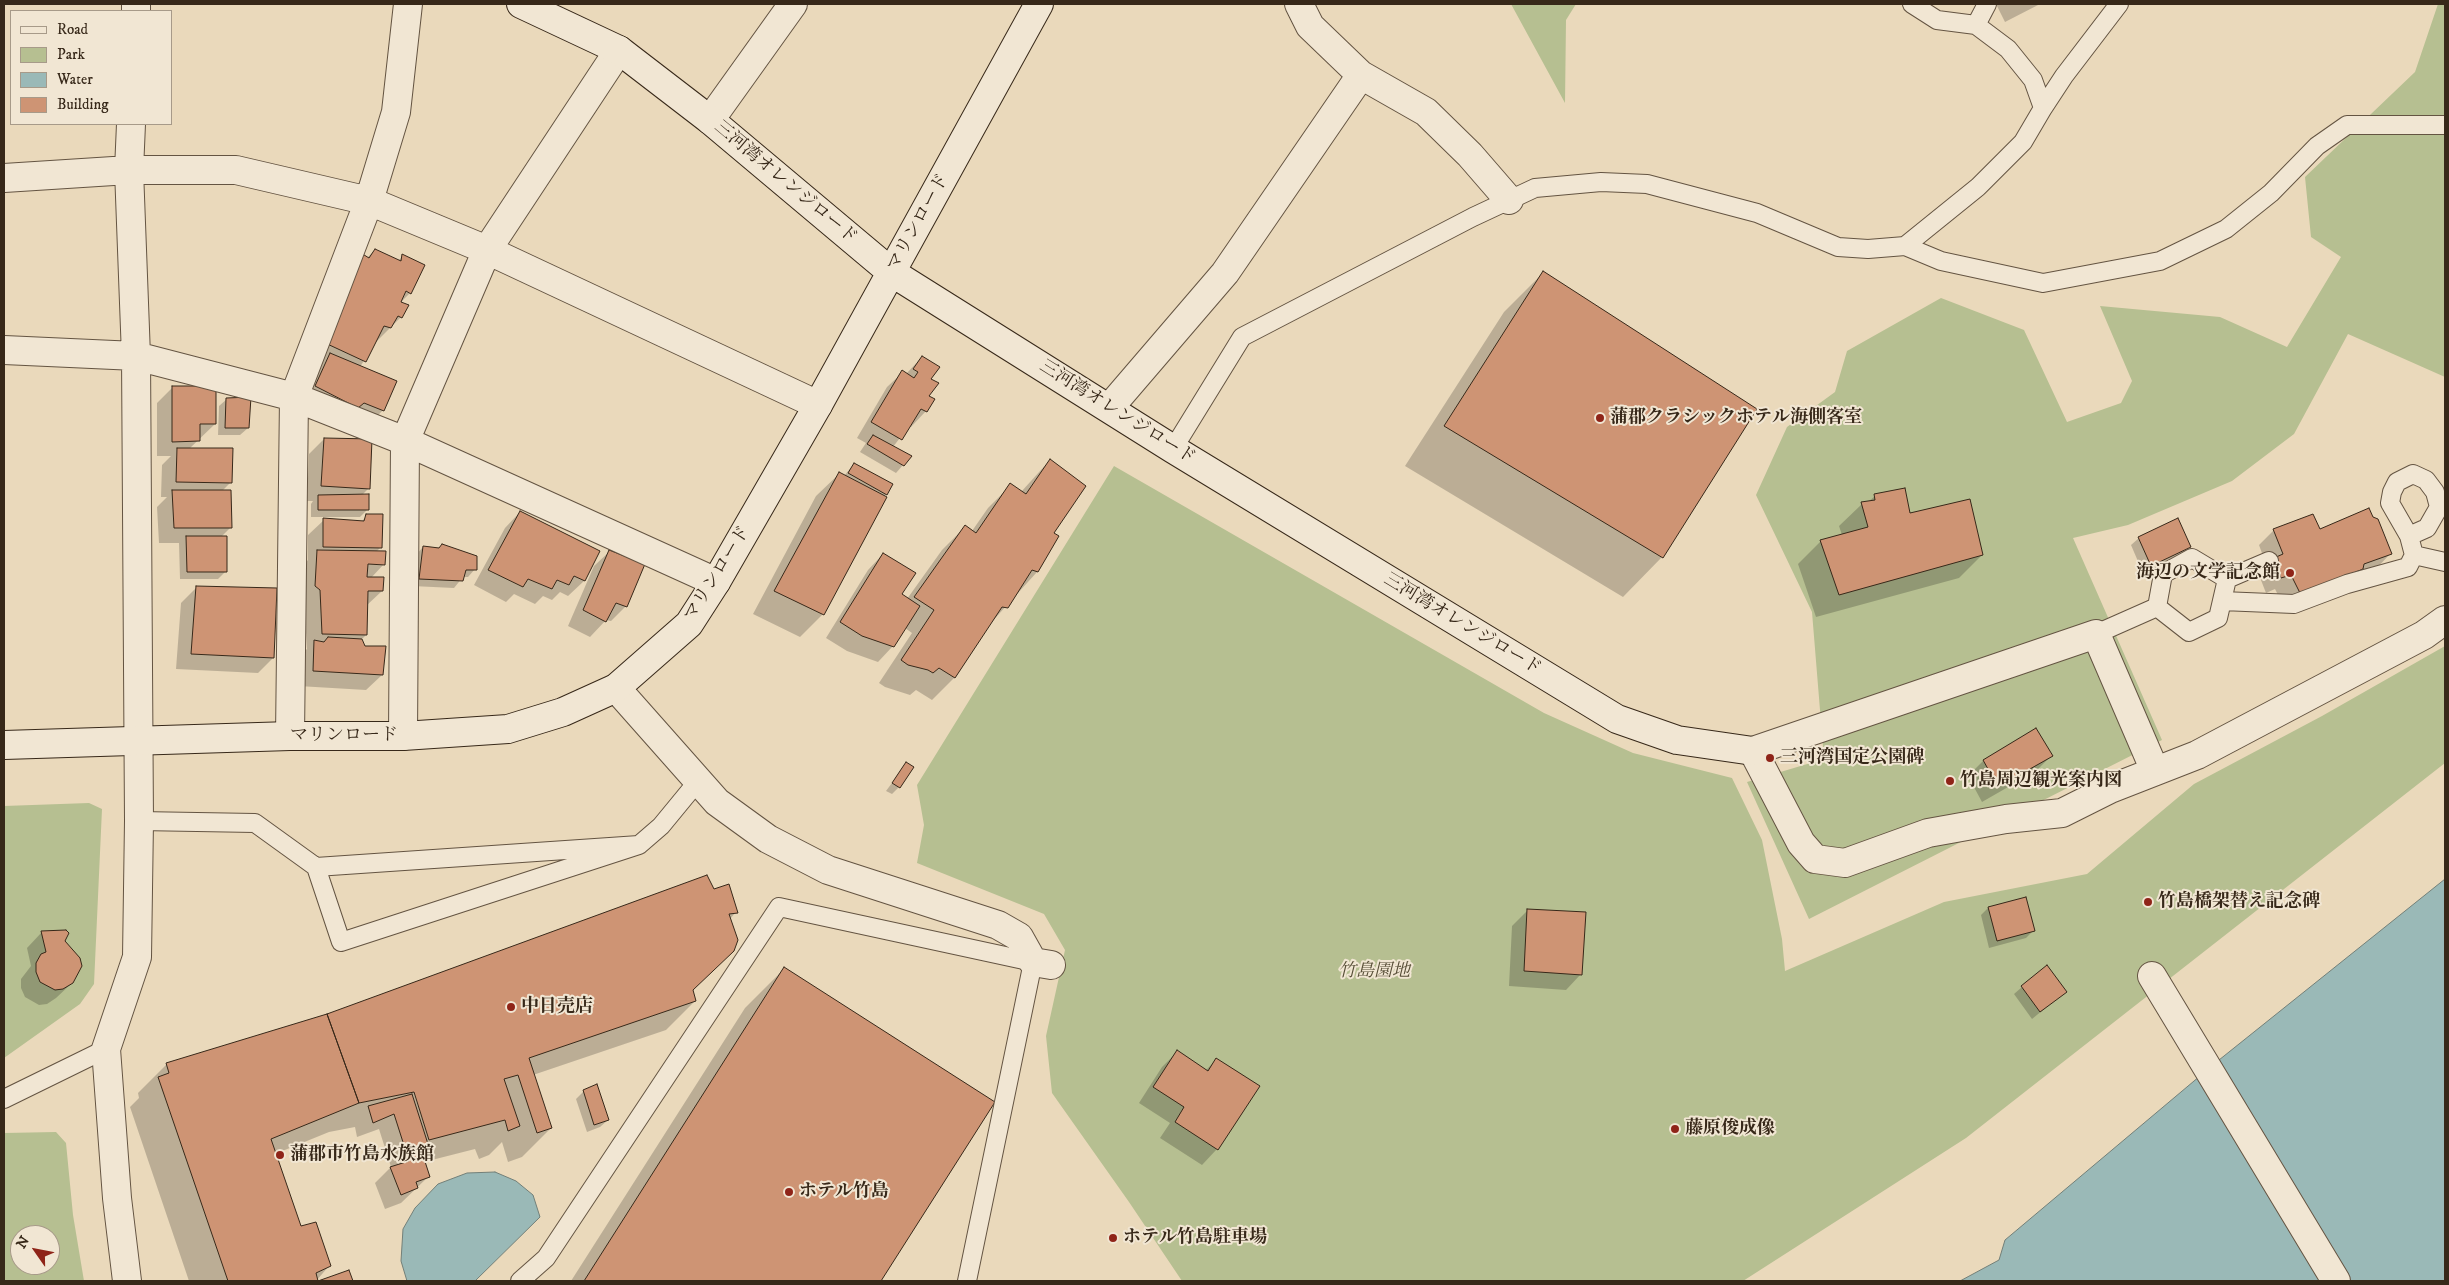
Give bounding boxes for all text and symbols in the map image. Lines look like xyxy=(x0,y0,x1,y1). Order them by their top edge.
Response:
legend xyxy=(10,10,172,125)
text: Road xyxy=(57,20,88,39)
text: Park xyxy=(57,45,85,64)
text: Water xyxy=(57,70,93,89)
text: Building xyxy=(57,95,109,114)
street label: 三河湾オレンジロード xyxy=(709,117,861,249)
street label: マリンロード xyxy=(883,171,955,275)
street label: 三河湾オレンジロード xyxy=(1035,356,1199,470)
place label: 蒲郡クラシックホテル海側客室 xyxy=(1610,407,1862,429)
marker: 蒲郡クラシックホテル海側客室 xyxy=(1594,412,1606,424)
street label: マリンロード xyxy=(680,522,756,626)
place label: 海辺の文学記念館 xyxy=(2136,562,2280,584)
marker: 海辺の文学記念館 xyxy=(2284,567,2296,579)
street label: 三河湾オレンジロード xyxy=(1379,569,1545,681)
street label: マリンロード xyxy=(290,725,398,747)
place label: 三河湾国定公園碑 xyxy=(1780,747,1924,769)
marker: 三河湾国定公園碑 xyxy=(1764,752,1776,764)
place label: 竹島周辺観光案内図 xyxy=(1960,770,2122,792)
marker: 竹島周辺観光案内図 xyxy=(1944,775,1956,787)
place label: 竹島橋架替え記念碑 xyxy=(2158,891,2320,913)
marker: 竹島橋架替え記念碑 xyxy=(2142,896,2154,908)
park label: 竹島園地 xyxy=(1338,961,1410,983)
place label: 中日売店 xyxy=(521,996,593,1018)
marker: 中日売店 xyxy=(505,1001,517,1013)
place label: 藤原俊成像 xyxy=(1685,1118,1775,1140)
marker: 藤原俊成像 xyxy=(1669,1123,1681,1135)
place label: 蒲郡市竹島水族館 xyxy=(290,1144,434,1166)
marker: 蒲郡市竹島水族館 xyxy=(274,1149,286,1161)
place label: ホテル竹島 xyxy=(799,1181,889,1203)
marker: ホテル竹島 xyxy=(783,1186,795,1198)
north arrow xyxy=(10,1225,60,1275)
place label: ホテル竹島駐車場 xyxy=(1123,1227,1267,1249)
marker: ホテル竹島駐車場 xyxy=(1107,1232,1119,1244)
text: N xyxy=(13,1233,34,1252)

